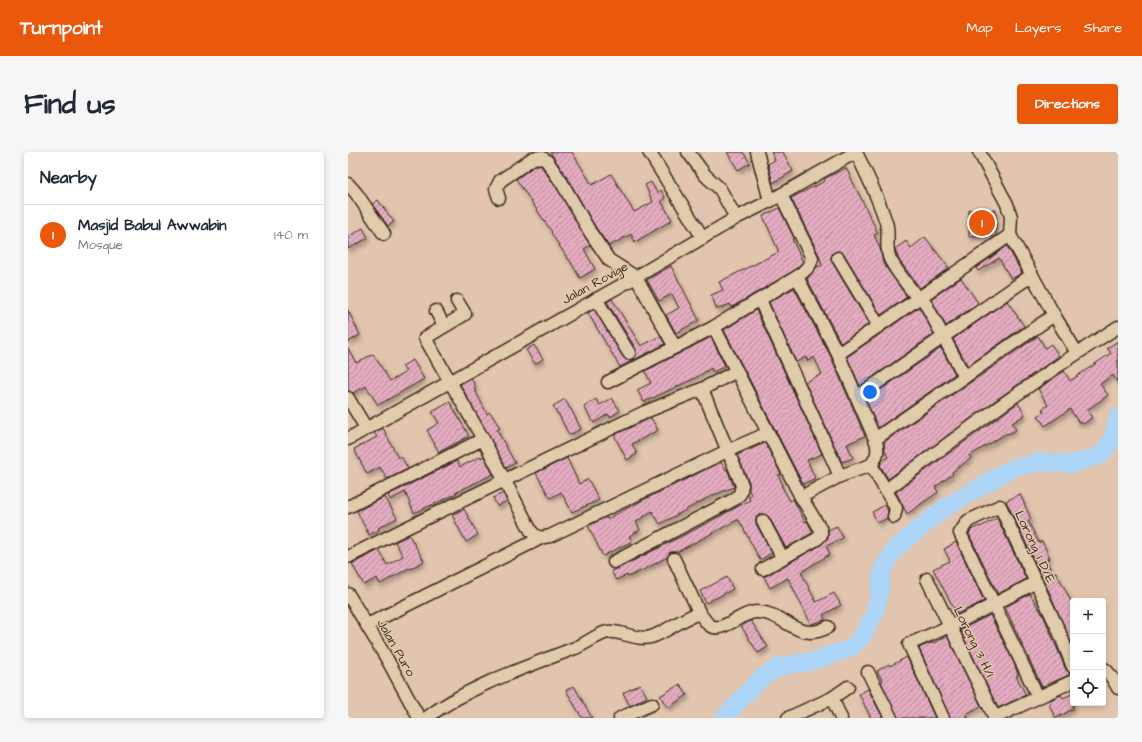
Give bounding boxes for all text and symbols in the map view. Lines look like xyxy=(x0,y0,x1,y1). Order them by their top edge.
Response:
text: Turnpoint xyxy=(20,15,103,42)
text: Map xyxy=(966,18,993,38)
text: Layers xyxy=(1015,18,1062,38)
text: Share xyxy=(1084,18,1122,38)
button: Directions xyxy=(1017,84,1118,124)
text: Find us xyxy=(24,85,115,124)
text: Nearby xyxy=(40,166,97,190)
pin: 1 xyxy=(969,208,995,238)
text: Masjid Babul Awwabin xyxy=(78,215,227,236)
text: 1 xyxy=(52,226,54,244)
text: 140 m xyxy=(274,226,308,244)
text: Mosque xyxy=(78,236,123,254)
street label: Jalan Rovige xyxy=(559,257,632,309)
your location xyxy=(860,382,880,402)
street label: Lorong 1 D/E xyxy=(1009,508,1060,587)
map controls xyxy=(1070,598,1106,706)
button: + xyxy=(1070,598,1106,634)
street label: Lorong 3 H/I xyxy=(948,604,999,681)
street label: Jalan Puro xyxy=(372,616,420,680)
button: − xyxy=(1070,634,1106,670)
button: locate xyxy=(1070,670,1106,706)

